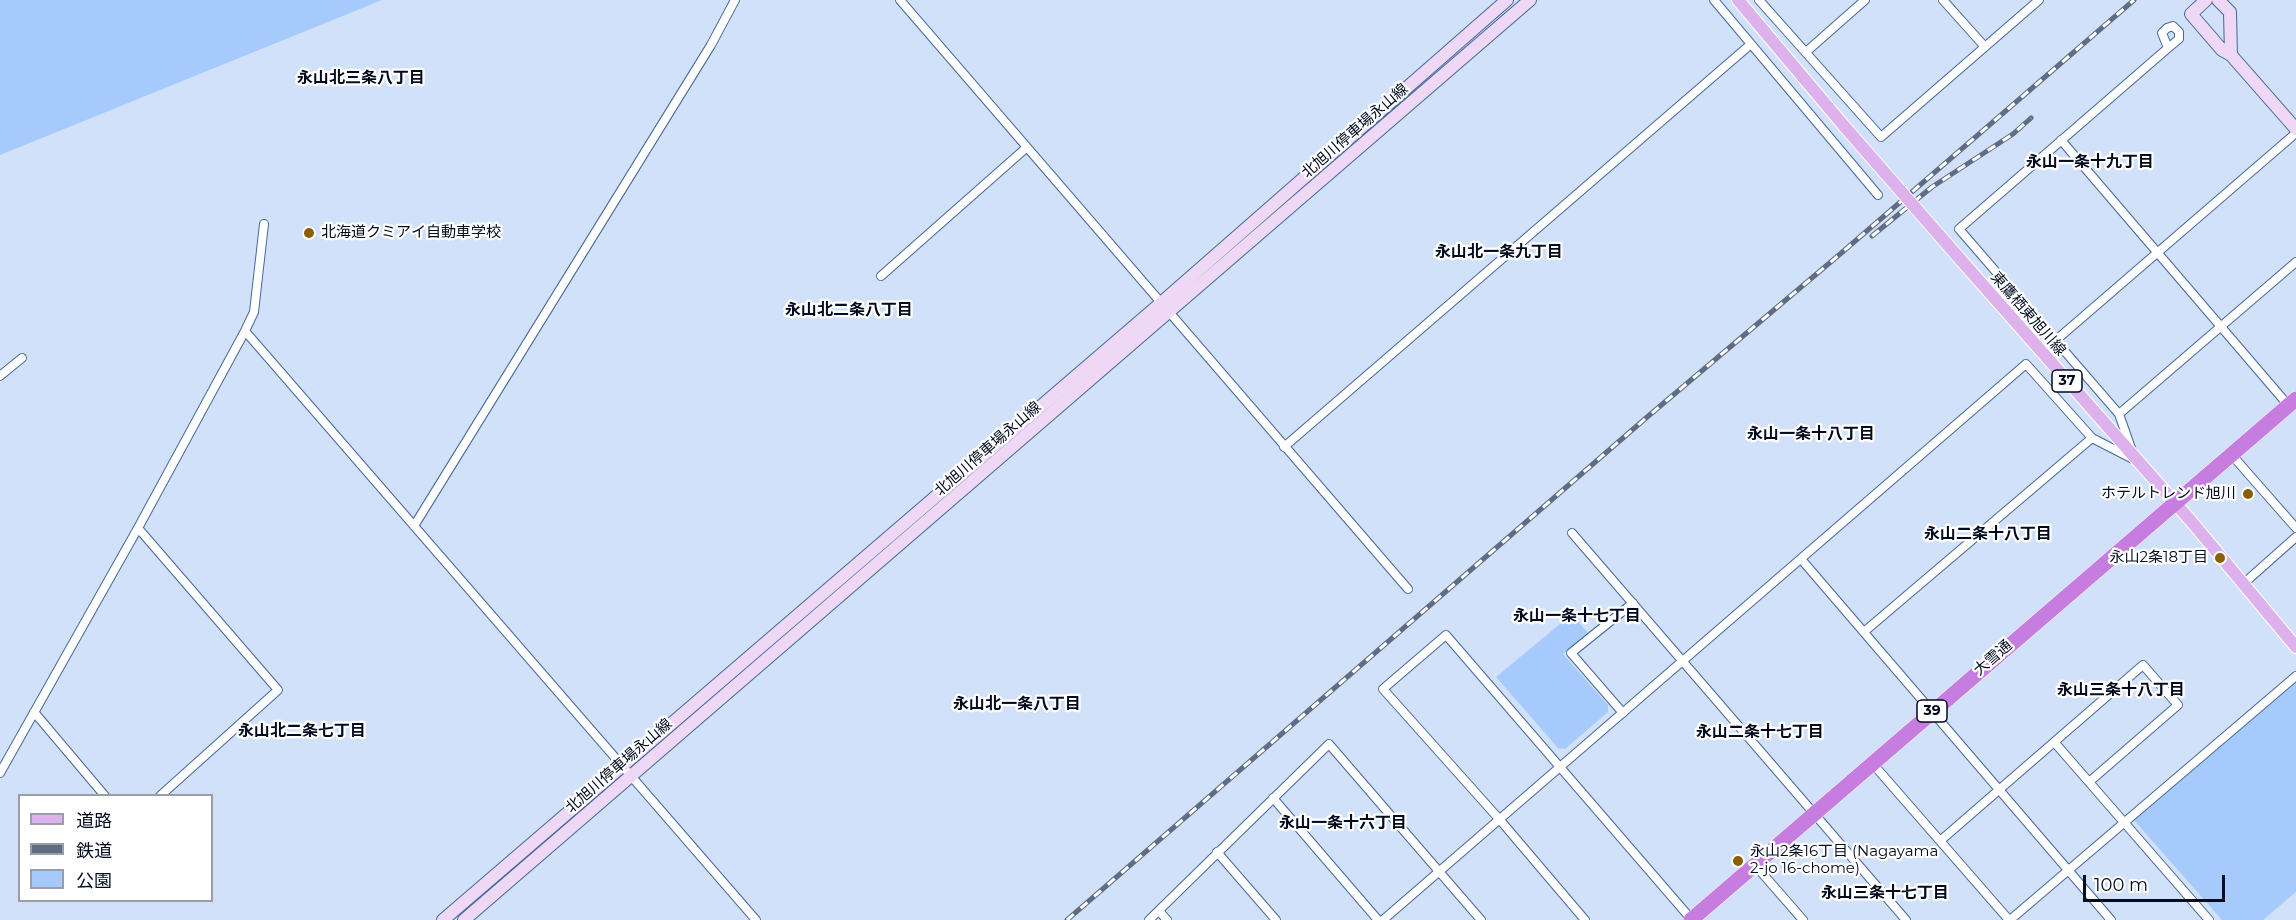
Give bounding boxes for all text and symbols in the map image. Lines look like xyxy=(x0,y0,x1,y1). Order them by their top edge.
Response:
district label: 永山北三条八丁目 xyxy=(297,68,425,88)
street label: 北旭川停車場永山線 xyxy=(1298,80,1412,182)
district label: 永山一条十九丁目 xyxy=(2026,152,2154,172)
place label: 北海道クミアイ自動車学校 xyxy=(321,224,501,242)
marker: 北海道クミアイ自動車学校 xyxy=(302,226,316,240)
district label: 永山北一条九丁目 xyxy=(1435,242,1563,262)
street label: 東鷹栖東旭川線 xyxy=(1987,268,2069,360)
district label: 永山北二条八丁目 xyxy=(785,300,913,320)
road number: 37 xyxy=(2052,370,2082,392)
street label: 北旭川停車場永山線 xyxy=(931,398,1045,500)
district label: 永山一条十八丁目 xyxy=(1747,424,1875,444)
place label: ホテルトレンド旭川 xyxy=(2101,485,2236,503)
marker: ホテルトレンド旭川 xyxy=(2241,487,2255,501)
district label: 永山二条十八丁目 xyxy=(1924,524,2052,544)
place label: 永山2条18丁目 xyxy=(2109,549,2208,567)
marker: 永山2条18丁目 xyxy=(2213,551,2227,565)
district label: 永山一条十七丁目 xyxy=(1513,606,1641,626)
street label: 大雪通 xyxy=(1970,636,2016,680)
district label: 永山三条十八丁目 xyxy=(2057,680,2185,700)
district label: 永山北一条八丁目 xyxy=(953,694,1081,714)
road number: 39 xyxy=(1917,700,1947,722)
street label: 北旭川停車場永山線 xyxy=(562,715,676,817)
district label: 永山北二条七丁目 xyxy=(238,721,366,741)
district label: 永山二条十七丁目 xyxy=(1696,722,1824,742)
legend xyxy=(18,794,213,902)
text: 道路 xyxy=(76,810,112,832)
district label: 永山一条十六丁目 xyxy=(1279,813,1407,833)
text: 鉄道 xyxy=(76,840,112,862)
place label: 永山2条16丁目 (Nagayama 2-jo 16-chome) xyxy=(1750,843,1938,878)
marker: 永山2条16丁目 (Nagayama 2-jo 16-chome) xyxy=(1731,854,1745,868)
scale bar xyxy=(2086,863,2228,901)
text: 公園 xyxy=(76,870,112,892)
text: 100 m xyxy=(2094,874,2148,896)
district label: 永山三条十七丁目 xyxy=(1821,883,1949,903)

